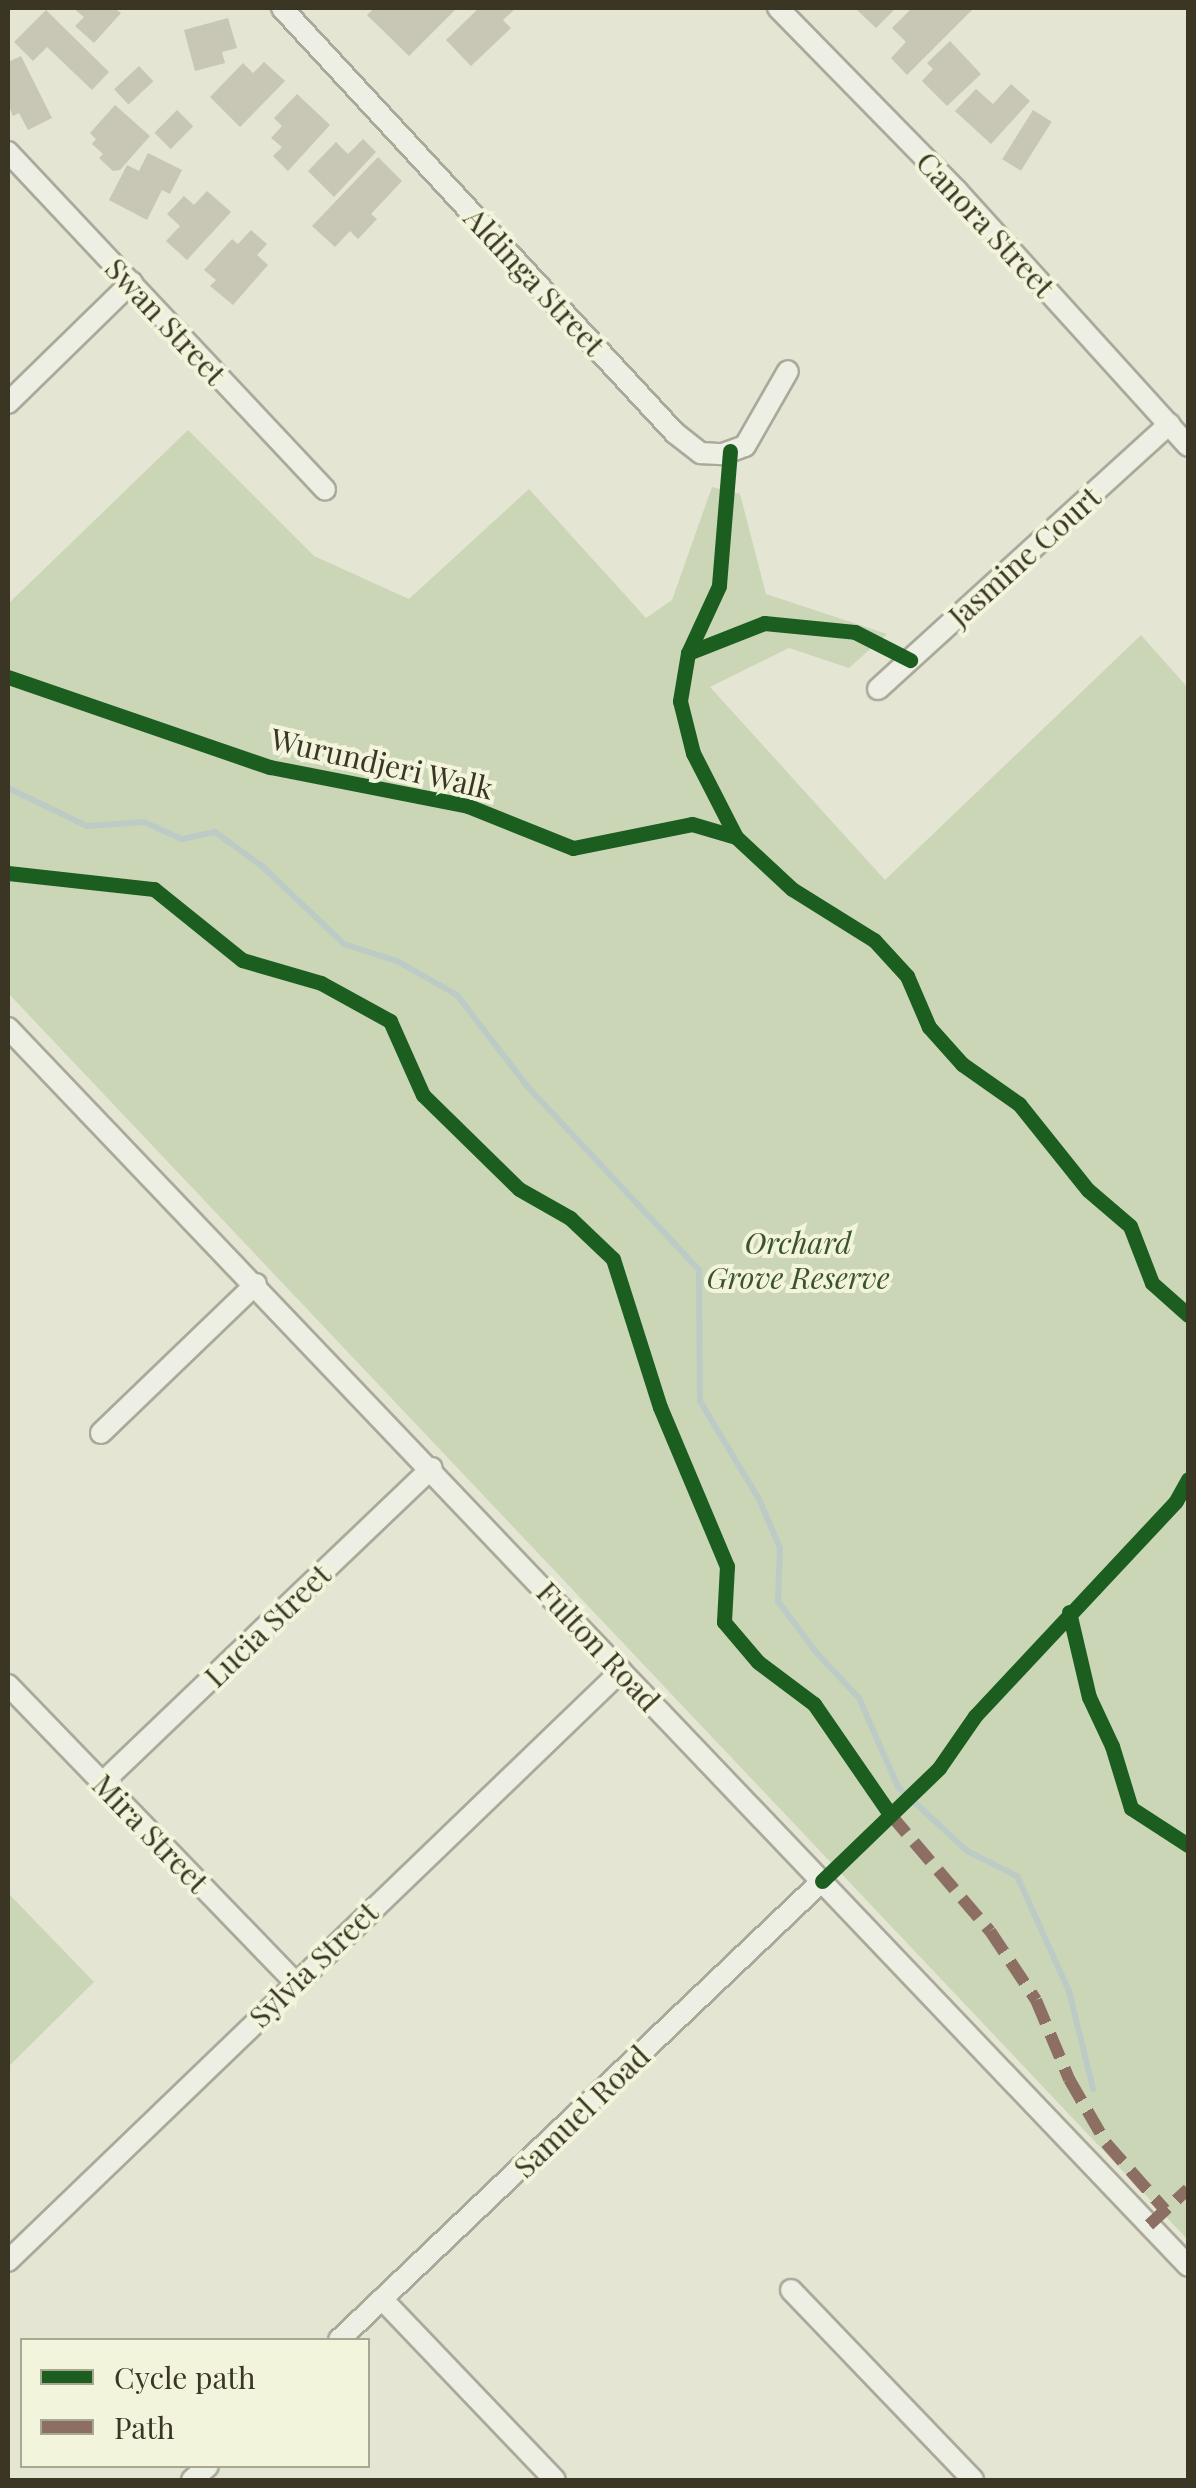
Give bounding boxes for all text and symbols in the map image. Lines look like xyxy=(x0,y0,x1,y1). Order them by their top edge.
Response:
street label: Canora Street xyxy=(909,144,1063,304)
street label: Aldinga Street xyxy=(457,199,613,363)
street label: Swan Street xyxy=(98,250,234,392)
street label: Jasmine Court xyxy=(941,478,1107,634)
street label: Wurundjeri Walk xyxy=(267,720,497,806)
park label: Orchard Grove Reserve xyxy=(706,1224,890,1294)
street label: Lucia Street xyxy=(196,1556,338,1694)
street label: Fulton Road xyxy=(530,1574,668,1718)
street label: Mira Street xyxy=(86,1766,216,1900)
street label: Sylvia Street xyxy=(241,1894,385,2034)
street label: Samuel Road xyxy=(506,2037,656,2185)
legend xyxy=(20,2338,370,2468)
text: Cycle path xyxy=(114,2357,256,2397)
text: Path xyxy=(114,2407,175,2447)

